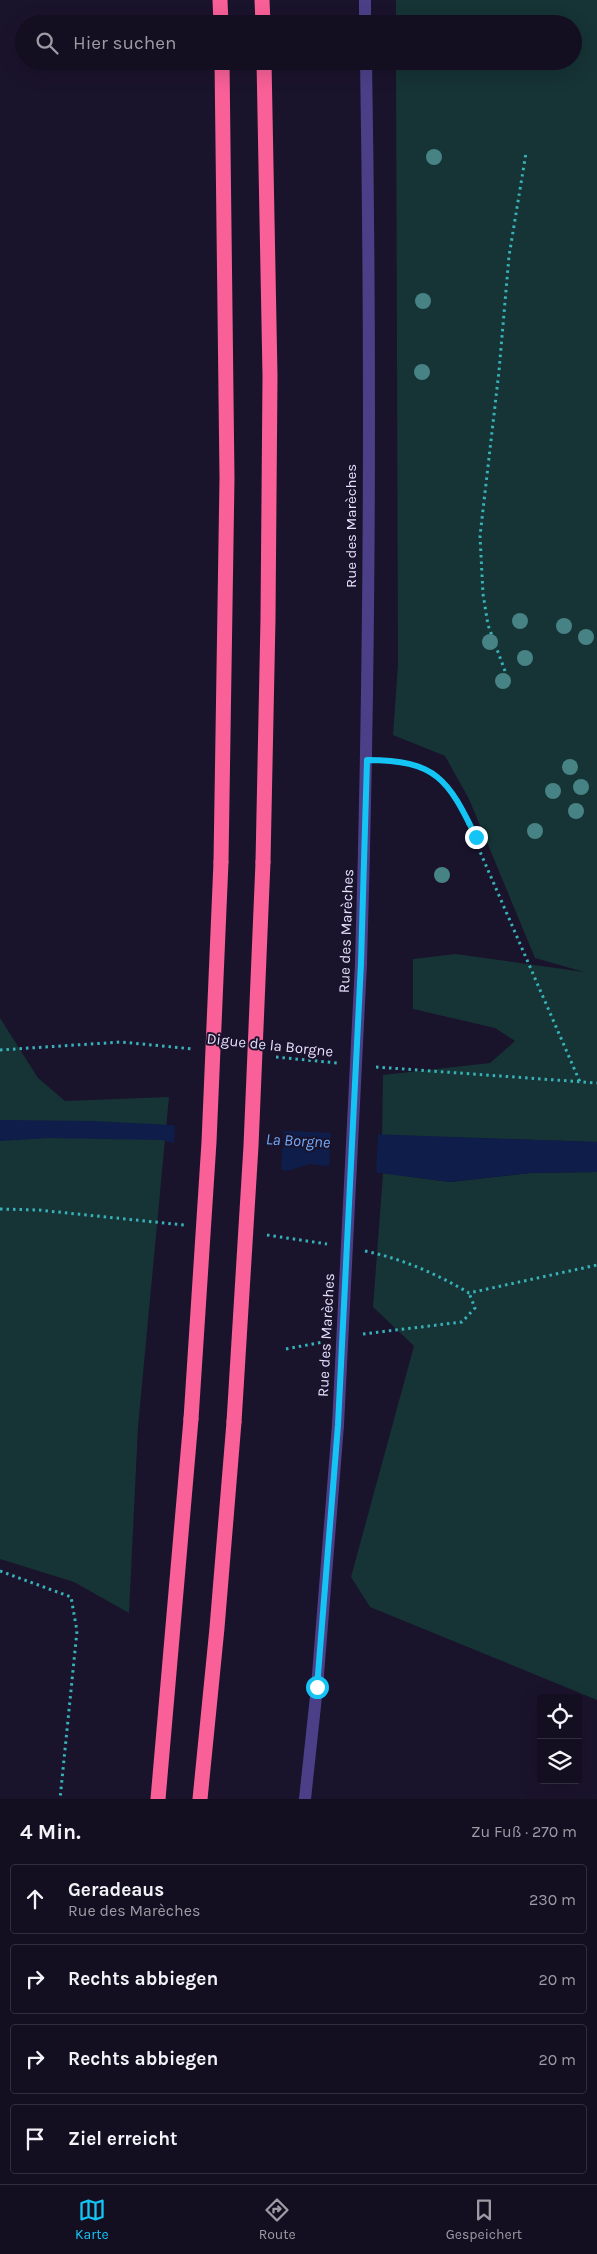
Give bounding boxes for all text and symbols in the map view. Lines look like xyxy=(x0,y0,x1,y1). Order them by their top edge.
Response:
search box xyxy=(15,15,582,70)
icon: search xyxy=(33,29,61,57)
text: Hier suchen xyxy=(73,32,176,54)
street label: Rue des Marèches xyxy=(342,464,360,588)
route end xyxy=(465,826,488,849)
street label: Rue des Marèches xyxy=(335,869,357,993)
street label: Digue de la Borgne xyxy=(206,1029,334,1061)
water label: La Borgne xyxy=(265,1129,331,1152)
street label: Rue des Marèches xyxy=(314,1273,338,1397)
route start xyxy=(306,1676,329,1699)
map controls xyxy=(537,1694,582,1784)
button: locate xyxy=(537,1694,582,1739)
button: layers xyxy=(537,1739,582,1784)
text: 4 Min. xyxy=(20,1820,81,1844)
text: Zu Fuß · 270 m xyxy=(471,1822,577,1841)
text: Geradeaus xyxy=(68,1879,164,1901)
icon: ahead xyxy=(21,1885,49,1913)
text: 230 m xyxy=(529,1890,576,1909)
text: Rue des Marèches xyxy=(68,1901,200,1920)
icon: right xyxy=(21,1965,49,1993)
text: Rechts abbiegen xyxy=(68,1968,218,1990)
text: 20 m xyxy=(538,1970,576,1989)
icon: right xyxy=(21,2045,49,2073)
text: Rechts abbiegen xyxy=(68,2048,218,2070)
text: 20 m xyxy=(538,2050,576,2069)
icon: arrive xyxy=(21,2125,49,2153)
text: Ziel erreicht xyxy=(68,2128,178,2150)
tab: Karte xyxy=(75,2196,109,2243)
tab: Route xyxy=(259,2196,296,2243)
tab: Gespeichert xyxy=(446,2196,522,2243)

